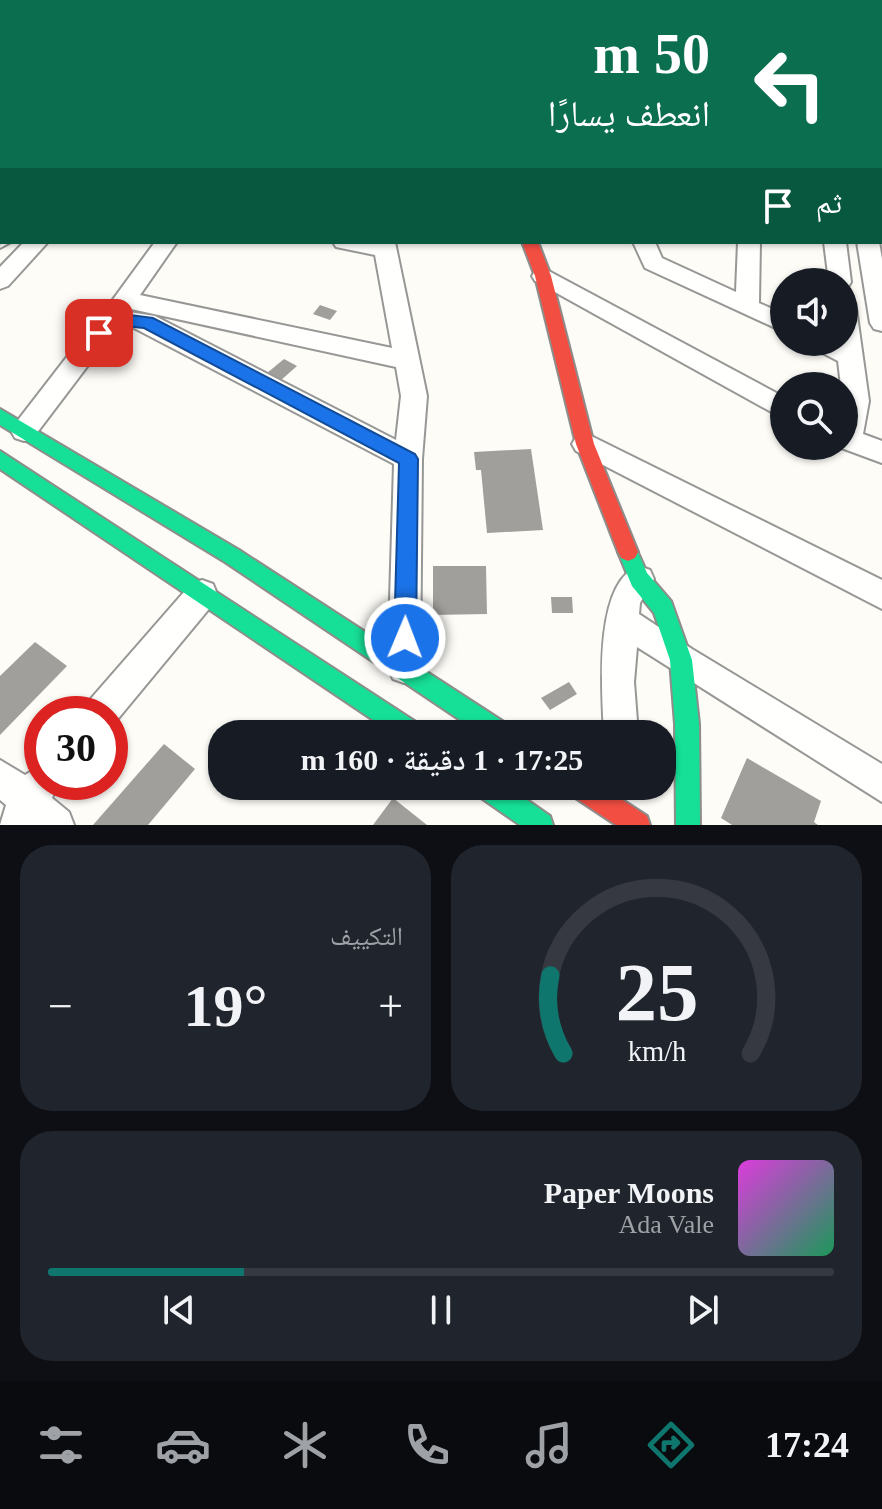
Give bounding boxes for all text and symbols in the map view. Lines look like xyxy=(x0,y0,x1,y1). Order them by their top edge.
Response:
text: 50 m xyxy=(593,23,710,85)
icon: left xyxy=(738,32,842,136)
text: انعطف يسارًا xyxy=(548,94,710,134)
icon: arrive xyxy=(756,184,800,228)
text: ثم xyxy=(816,186,842,219)
map controls xyxy=(770,268,858,460)
button: sound xyxy=(770,268,858,356)
pin xyxy=(65,299,133,367)
icon: arrive xyxy=(77,311,121,355)
button: search xyxy=(770,372,858,460)
position arrow xyxy=(363,596,447,680)
speed limit sign: 30 xyxy=(24,696,128,800)
text: 17:25 · 1 دقيقة · 160 m xyxy=(301,743,583,776)
text: التكييف xyxy=(330,922,403,951)
text: 25 xyxy=(615,946,698,1038)
text: 19° xyxy=(184,973,268,1039)
text: − xyxy=(48,982,73,1031)
text: + xyxy=(378,982,403,1031)
text: km/h xyxy=(627,1036,686,1067)
text: Paper Moons xyxy=(544,1176,714,1209)
text: Ada Vale xyxy=(618,1210,714,1239)
icon: previous xyxy=(157,1288,201,1332)
icon: pause xyxy=(419,1288,463,1332)
icon: next xyxy=(681,1288,725,1332)
icon: filters xyxy=(33,1417,89,1473)
icon: car xyxy=(155,1417,211,1473)
icon: climate xyxy=(277,1417,333,1473)
icon: phone xyxy=(399,1417,455,1473)
icon: music xyxy=(521,1417,577,1473)
icon: directions xyxy=(643,1417,699,1473)
text: 17:24 xyxy=(765,1425,849,1465)

